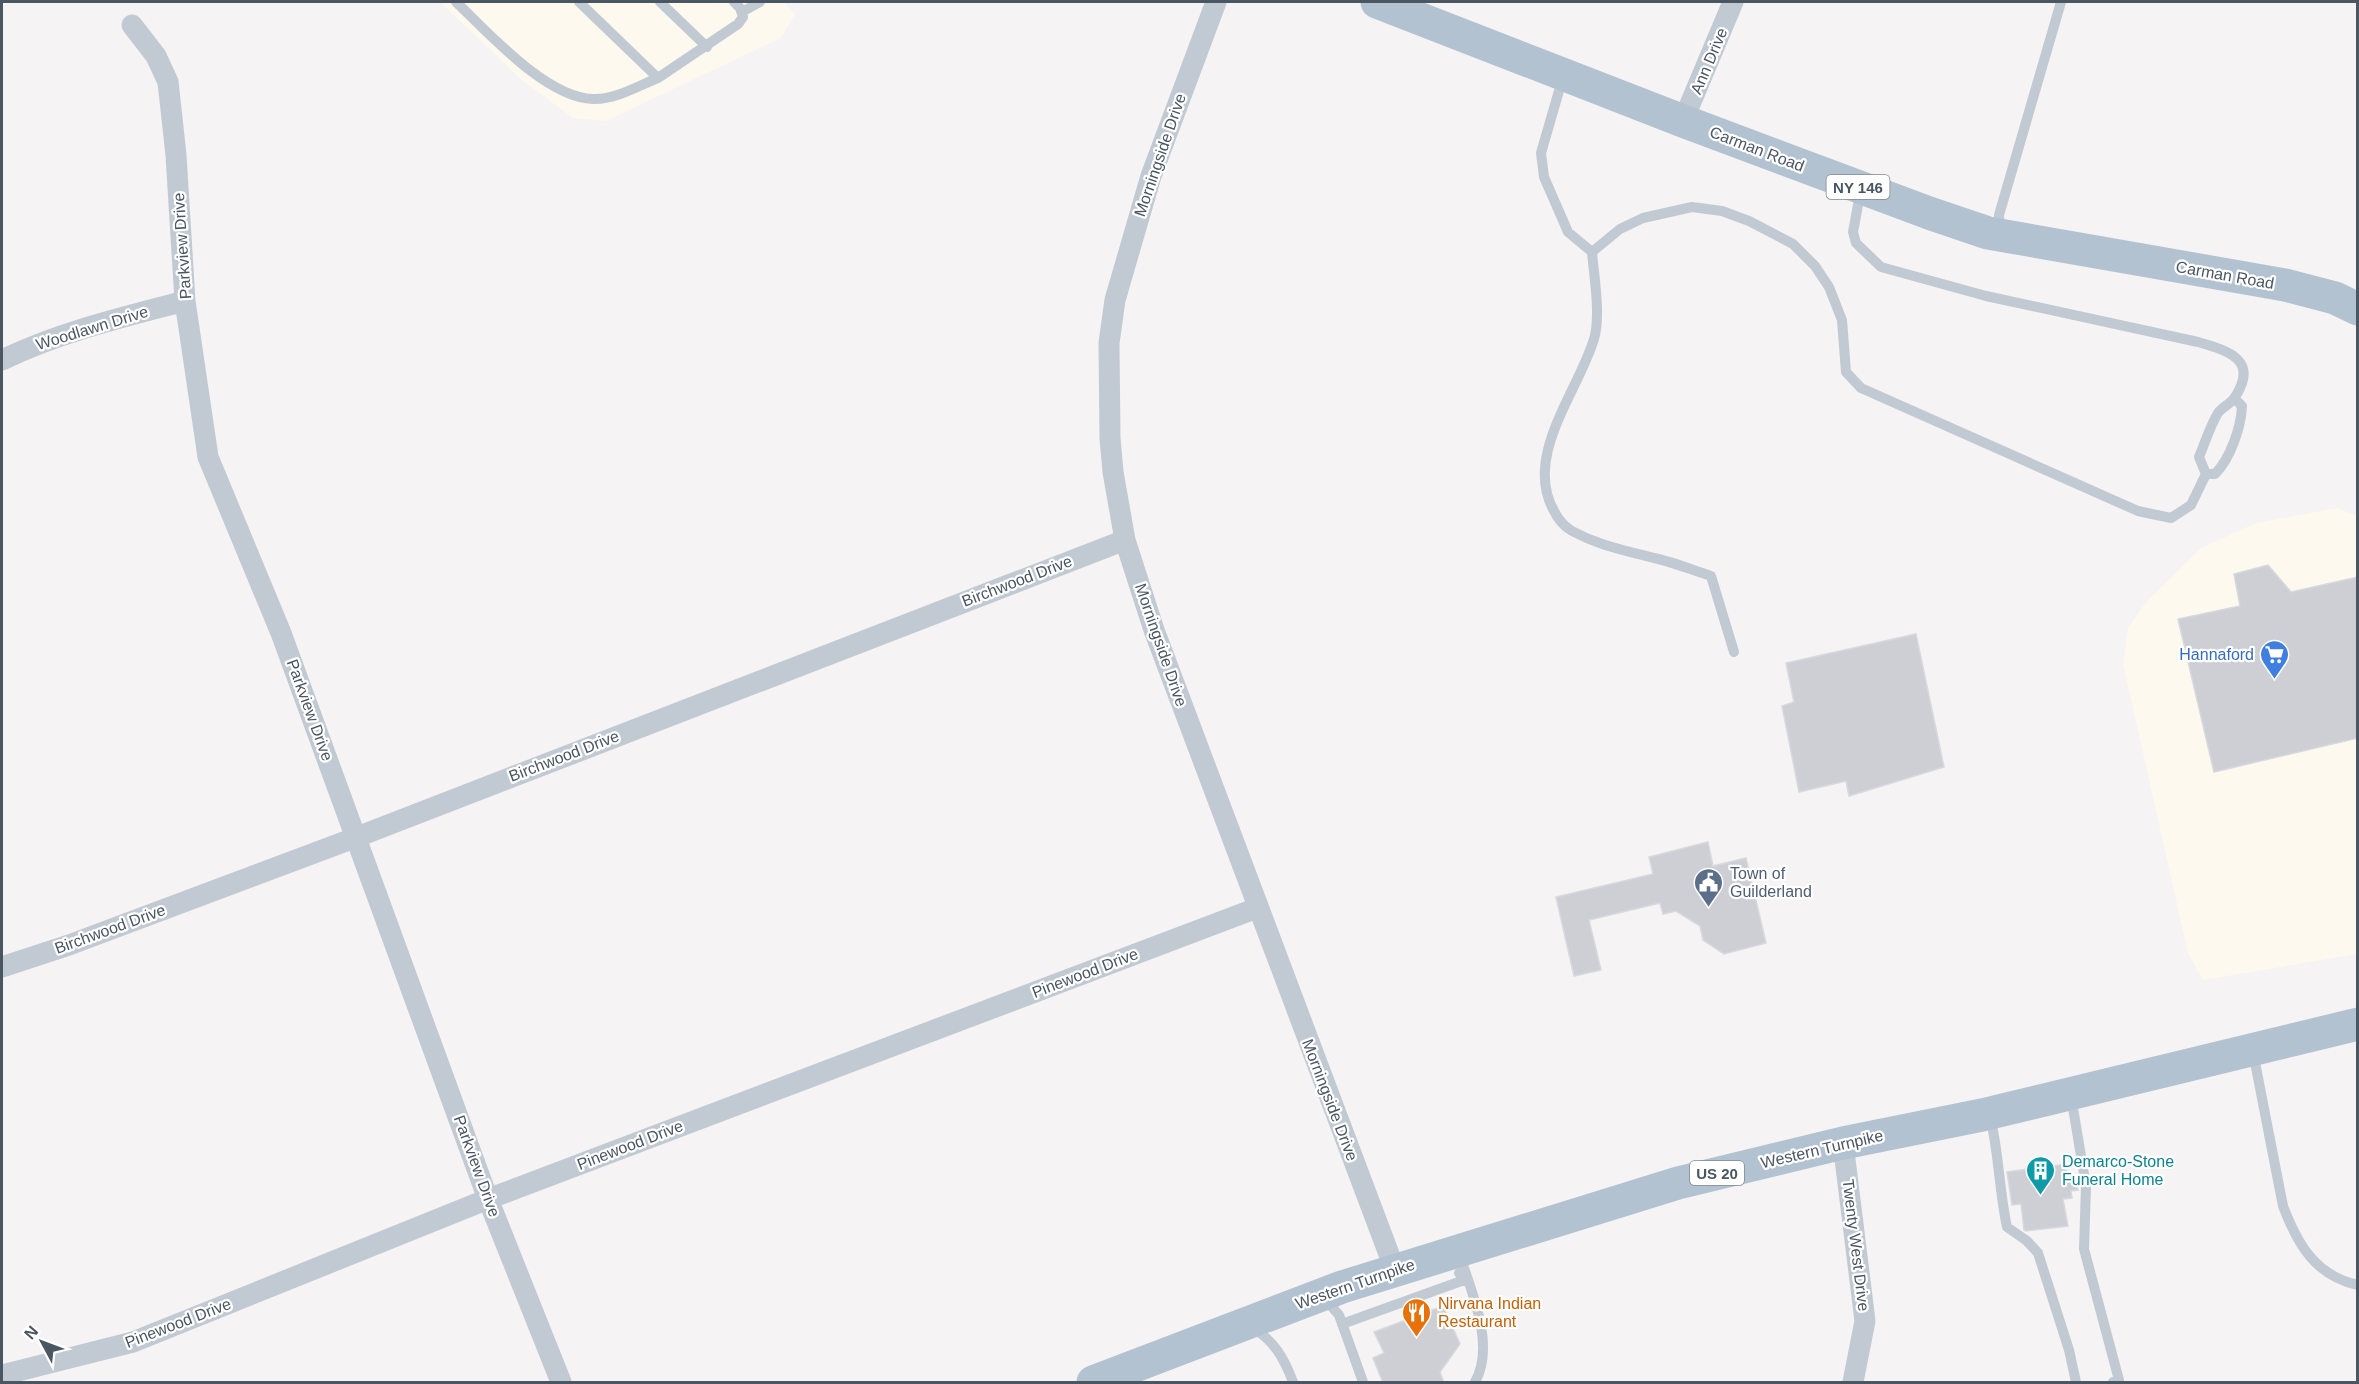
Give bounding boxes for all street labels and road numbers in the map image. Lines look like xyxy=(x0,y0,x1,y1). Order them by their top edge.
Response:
street label: Ann Drive xyxy=(1687,25,1731,97)
street label: Morningside Drive xyxy=(1131,91,1189,219)
street label: Carman Road xyxy=(1707,123,1807,175)
road number: NY 146 xyxy=(1826,175,1890,199)
street label: Parkview Drive xyxy=(170,192,194,300)
street label: Carman Road xyxy=(2174,258,2276,292)
street label: Woodlawn Drive xyxy=(34,303,150,353)
street label: Birchwood Drive xyxy=(960,552,1075,610)
street label: Morningside Drive xyxy=(1132,581,1190,709)
street label: Parkview Drive xyxy=(284,657,336,763)
street label: Birchwood Drive xyxy=(507,727,622,785)
street label: Birchwood Drive xyxy=(52,901,168,957)
street label: Pinewood Drive xyxy=(1030,945,1140,1001)
street label: Morningside Drive xyxy=(1299,1037,1361,1163)
street label: Parkview Drive xyxy=(451,1113,503,1219)
street label: Pinewood Drive xyxy=(575,1117,685,1173)
street label: Western Turnpike xyxy=(1759,1127,1885,1171)
road number: US 20 xyxy=(1690,1161,1744,1185)
street label: Twenty West Drive xyxy=(1839,1178,1873,1312)
street label: Western Turnpike xyxy=(1293,1256,1417,1312)
street label: Pinewood Drive xyxy=(123,1295,233,1351)

